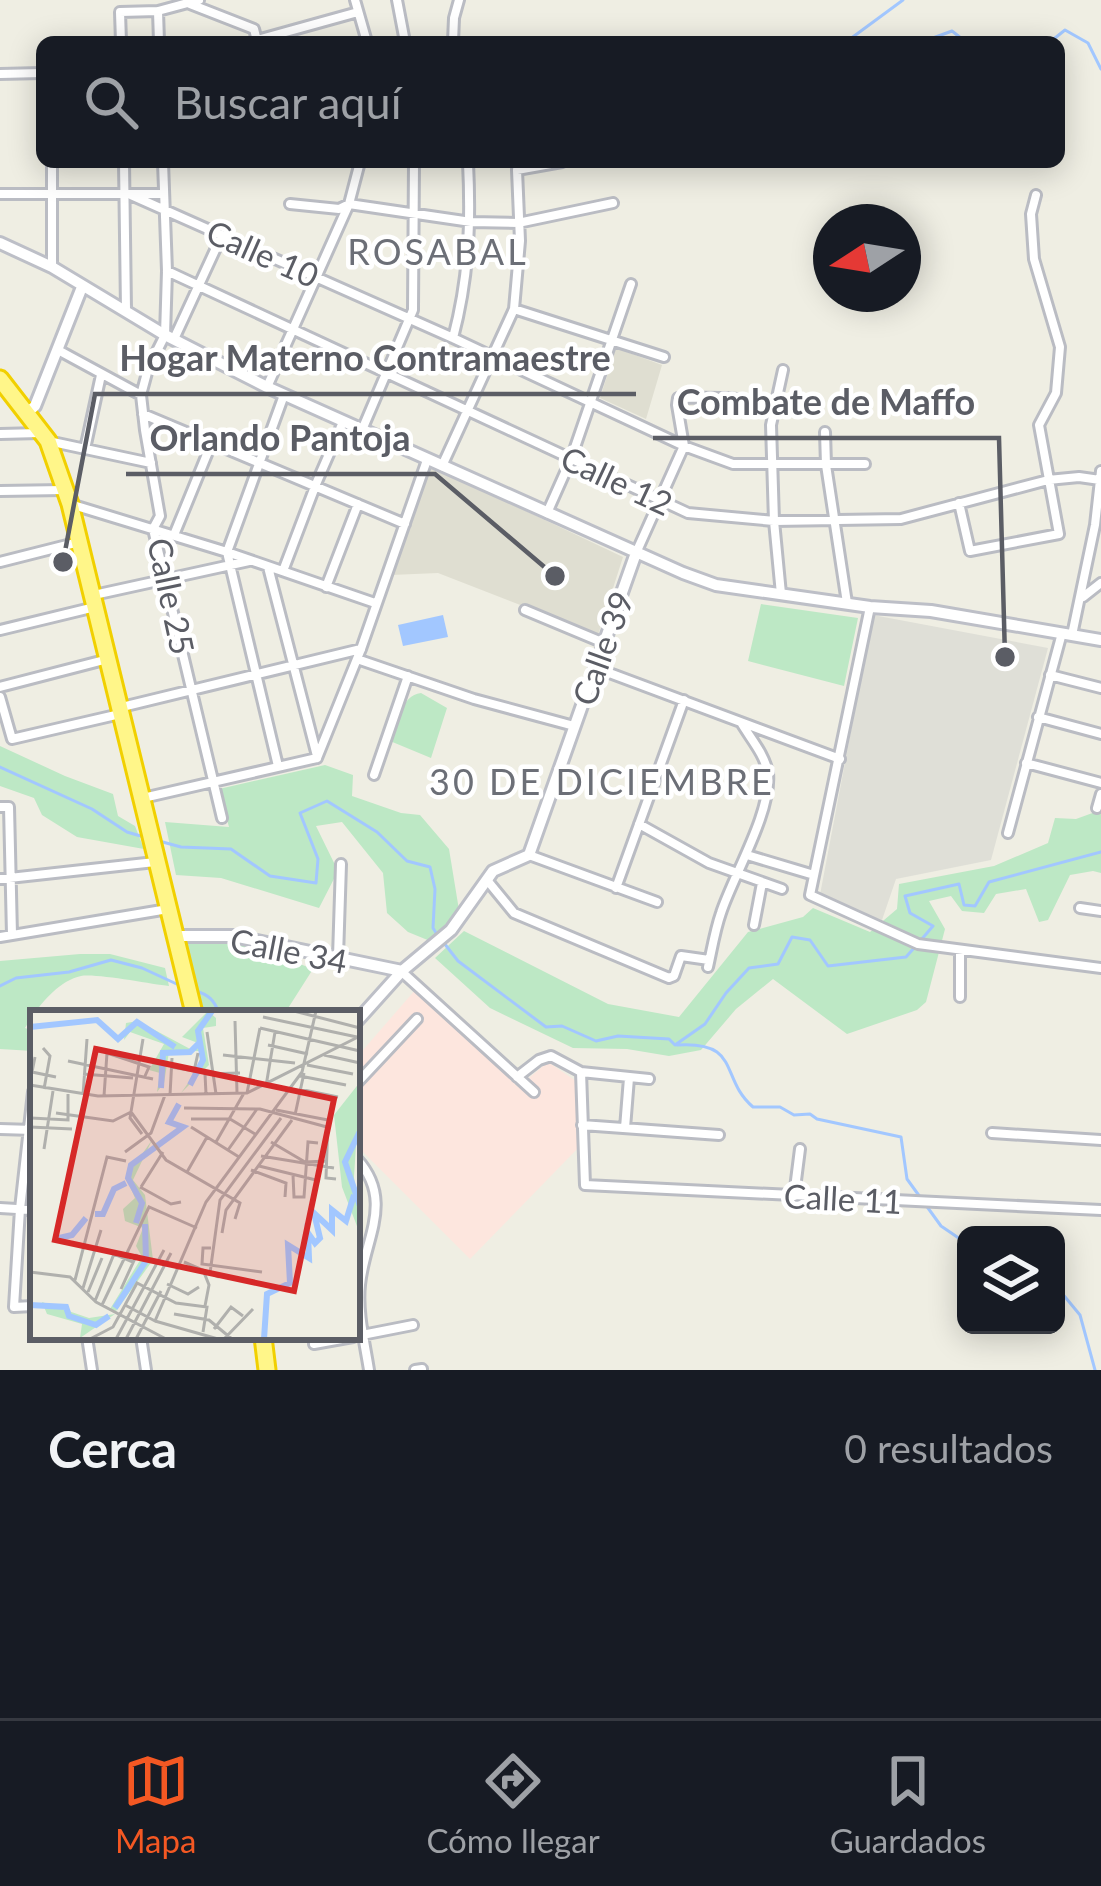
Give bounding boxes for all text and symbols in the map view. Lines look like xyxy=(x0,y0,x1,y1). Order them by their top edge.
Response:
search box xyxy=(36,36,1065,168)
icon: search xyxy=(78,69,144,135)
text: Buscar aquí xyxy=(174,75,401,129)
north arrow xyxy=(813,204,921,312)
street label: Calle 10 xyxy=(201,211,325,295)
district label: ROSABAL xyxy=(347,229,529,273)
callout: Hogar Materno Contramaestre xyxy=(95,322,636,394)
text: Hogar Materno Contramaestre xyxy=(119,335,611,379)
callout: Combate de Maffo xyxy=(653,366,999,438)
text: Combate de Maffo xyxy=(677,379,975,423)
callout: Orlando Pantoja xyxy=(126,402,435,474)
text: Orlando Pantoja xyxy=(150,415,410,459)
street label: Calle 12 xyxy=(555,437,679,523)
street label: Calle 25 xyxy=(140,534,204,658)
street label: Calle 39 xyxy=(563,586,641,710)
district label: 30 DE DICIEMBRE xyxy=(429,759,775,803)
street label: Calle 34 xyxy=(227,919,351,981)
inset map xyxy=(30,1010,360,1340)
street label: Calle 11 xyxy=(783,1175,903,1221)
map controls xyxy=(957,1226,1065,1334)
button: layers xyxy=(957,1226,1065,1334)
text: Cerca xyxy=(48,1418,177,1479)
text: 0 resultados xyxy=(844,1425,1053,1471)
tab: Mapa xyxy=(115,1748,196,1860)
tab: Cómo llegar xyxy=(426,1748,600,1860)
tab: Guardados xyxy=(830,1748,986,1860)

